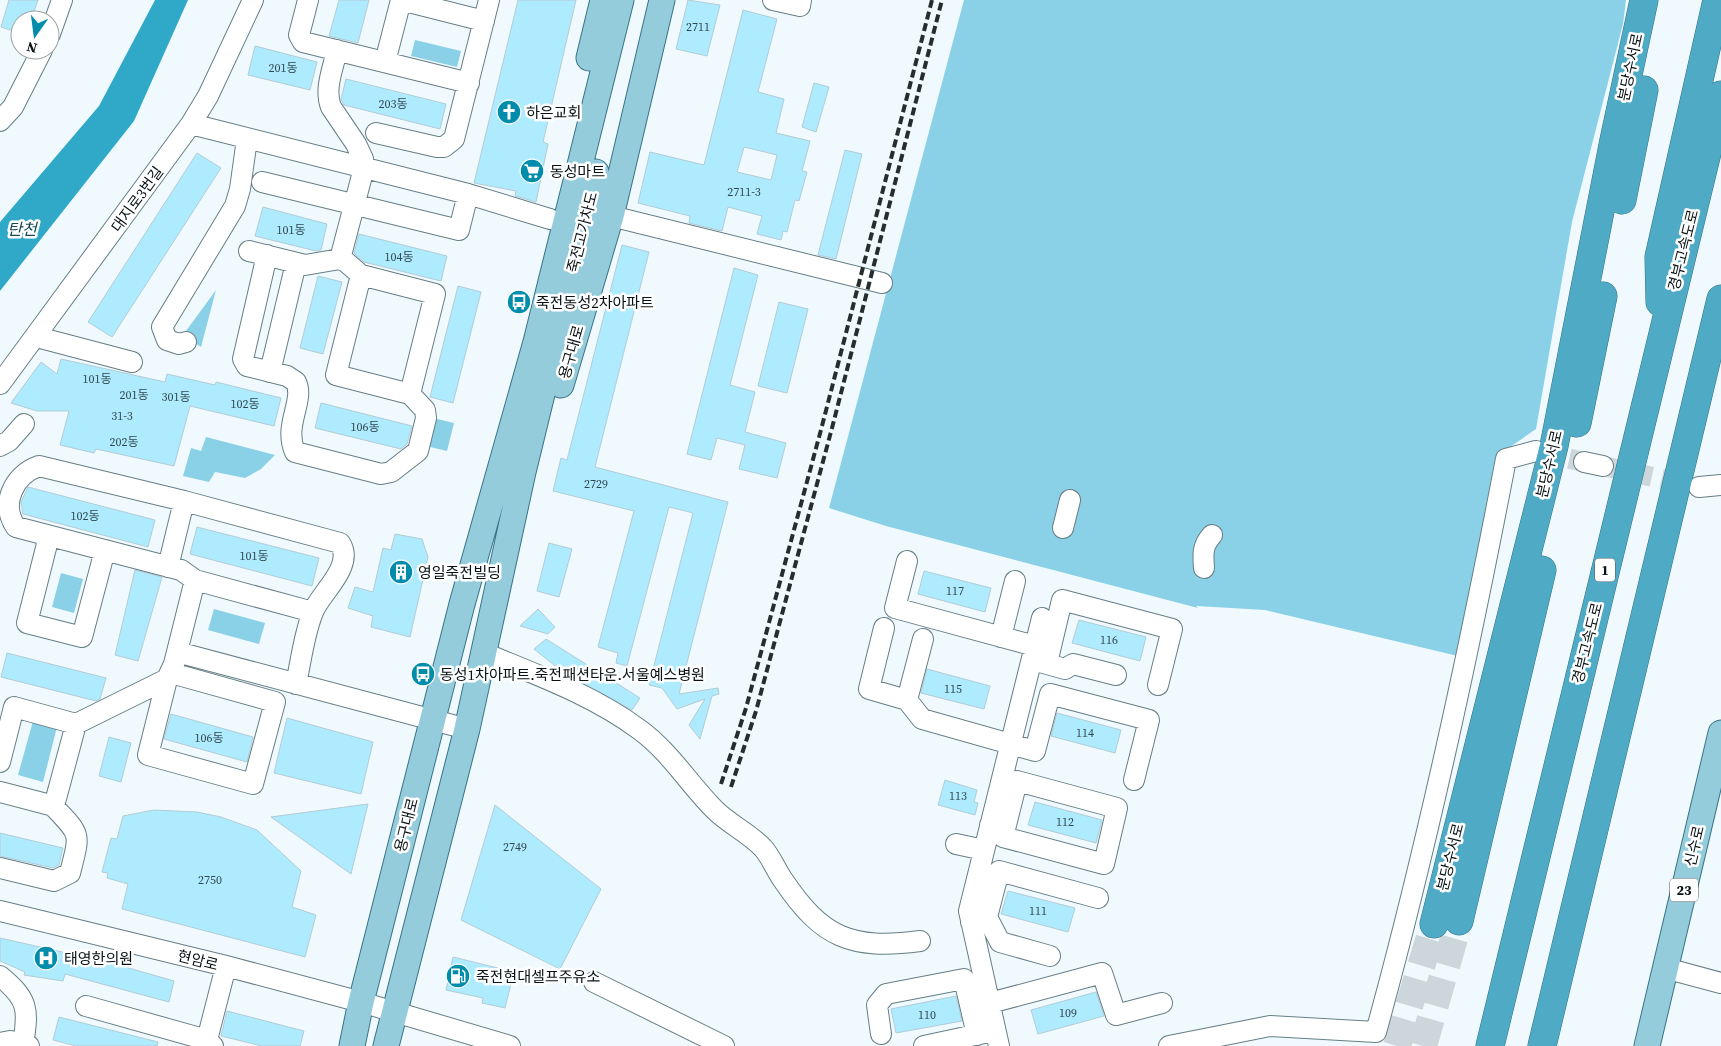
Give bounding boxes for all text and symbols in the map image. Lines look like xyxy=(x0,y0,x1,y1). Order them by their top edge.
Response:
north arrow xyxy=(10,10,60,60)
house number: 2711 xyxy=(686,19,710,35)
street label: 분당수서로 xyxy=(1613,31,1647,103)
text: N xyxy=(24,37,39,59)
house number: 201동 xyxy=(268,60,298,76)
house number: 203동 xyxy=(378,96,408,112)
church icon: 하은교회 xyxy=(496,99,522,125)
place label: 하은교회 xyxy=(526,102,581,123)
supermarket icon: 동성마트 xyxy=(519,158,545,184)
place label: 동성마트 xyxy=(550,161,605,182)
street label: 대지로3번길 xyxy=(106,162,168,236)
house number: 2711-3 xyxy=(727,184,761,200)
street label: 죽전고가차도 xyxy=(562,189,602,275)
street label: 경부고속도로 xyxy=(1663,207,1703,293)
water label: 탄천 xyxy=(7,218,39,240)
house number: 101동 xyxy=(276,222,306,238)
house number: 104동 xyxy=(384,249,414,265)
bus stop icon: 죽전동성2차아파트 xyxy=(506,289,532,315)
place label: 죽전동성2차아파트 xyxy=(536,292,654,313)
street label: 용구대로 xyxy=(553,323,589,381)
house number: 101동 xyxy=(82,371,112,387)
house number: 201동 xyxy=(119,387,149,403)
house number: 301동 xyxy=(161,389,191,405)
house number: 102동 xyxy=(230,396,260,412)
house number: 31-3 xyxy=(111,408,133,424)
house number: 106동 xyxy=(350,419,380,435)
street label: 분당수서로 xyxy=(1531,428,1567,500)
house number: 202동 xyxy=(109,434,139,450)
house number: 2729 xyxy=(584,476,608,492)
house number: 102동 xyxy=(70,508,100,524)
house number: 101동 xyxy=(239,548,269,564)
road number: 1 xyxy=(1595,558,1615,582)
building icon: 영일죽전빌딩 xyxy=(388,559,414,585)
place label: 영일죽전빌딩 xyxy=(418,562,501,583)
house number: 117 xyxy=(946,583,964,599)
street label: 경부고속도로 xyxy=(1567,600,1607,686)
house number: 116 xyxy=(1100,632,1118,648)
bus stop icon: 동성1차아파트.죽전패션타운.서울예스병원 xyxy=(410,661,436,687)
place label: 동성1차아파트.죽전패션타운.서울예스병원 xyxy=(440,664,705,685)
house number: 115 xyxy=(944,681,962,697)
house number: 114 xyxy=(1076,725,1094,741)
house number: 106동 xyxy=(194,730,224,746)
house number: 113 xyxy=(949,788,967,804)
street label: 용구대로 xyxy=(389,796,423,854)
house number: 112 xyxy=(1056,814,1074,830)
street label: 분당수서로 xyxy=(1431,821,1469,893)
street label: 신수로 xyxy=(1679,823,1709,869)
house number: 2749 xyxy=(503,839,527,855)
house number: 2750 xyxy=(198,872,222,888)
road number: 23 xyxy=(1670,878,1698,902)
house number: 111 xyxy=(1029,903,1047,919)
hospital icon: 태영한의원 xyxy=(33,945,59,971)
street label: 현암로 xyxy=(175,945,221,975)
place label: 태영한의원 xyxy=(64,948,133,969)
fuel station icon: 죽전현대셀프주유소 xyxy=(445,963,471,989)
place label: 죽전현대셀프주유소 xyxy=(476,966,600,987)
house number: 109 xyxy=(1059,1005,1077,1021)
house number: 110 xyxy=(918,1007,936,1023)

